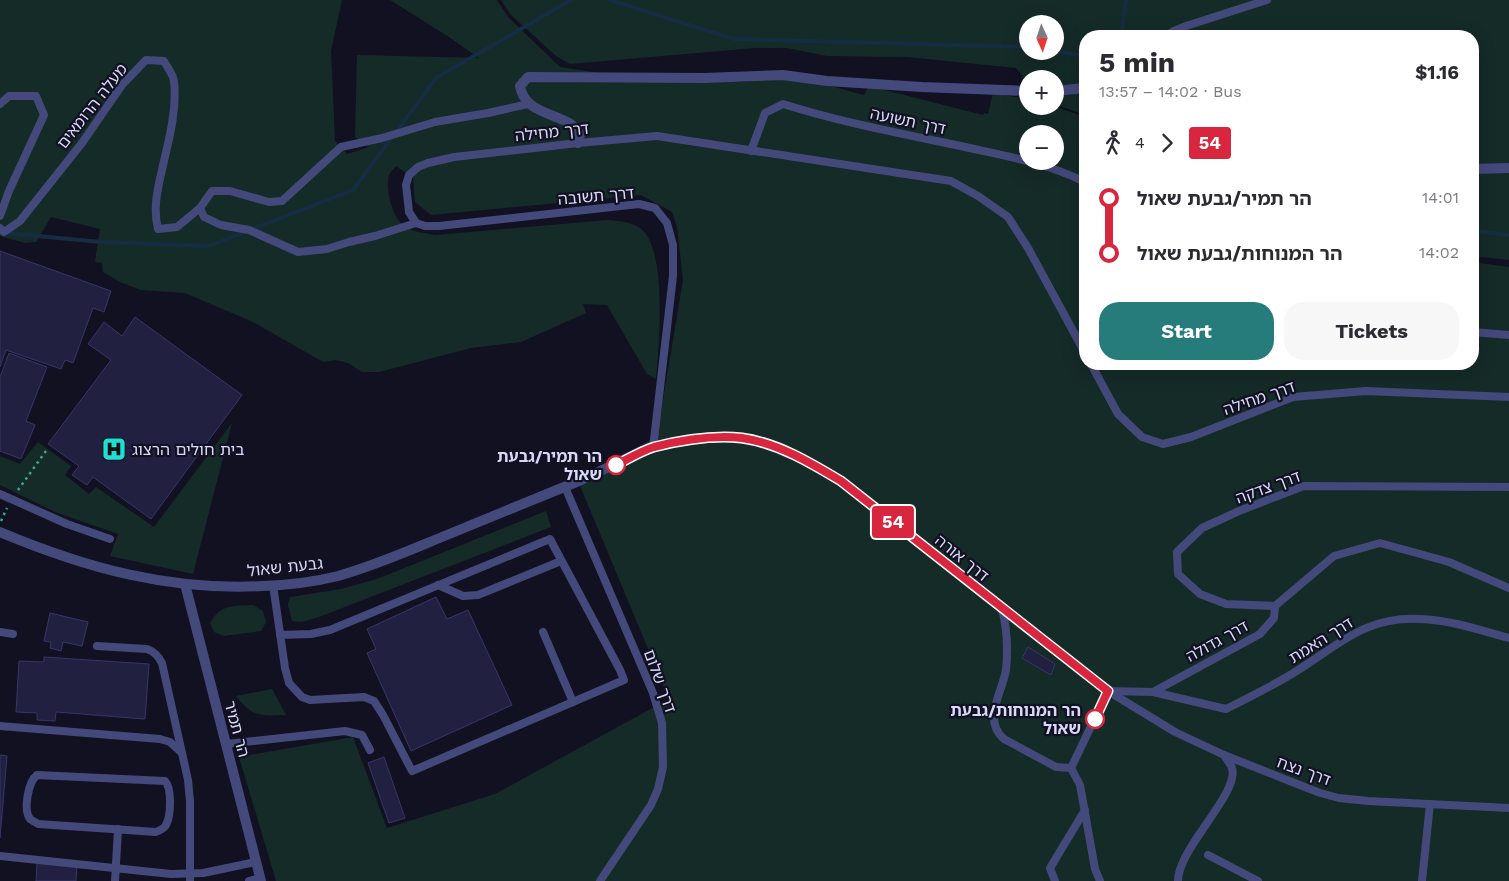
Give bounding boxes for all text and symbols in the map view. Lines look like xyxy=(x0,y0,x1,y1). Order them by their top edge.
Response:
north arrow xyxy=(1019,15,1064,60)
map controls xyxy=(1019,15,1064,170)
text: 5 min xyxy=(1099,46,1175,79)
street label: מעלה הרומאים xyxy=(53,60,131,152)
text: $1.16 xyxy=(1415,61,1459,84)
button: + xyxy=(1019,70,1064,115)
text: 13:57 – 14:02 · Bus xyxy=(1099,82,1242,101)
street label: דרך תשועה xyxy=(868,104,948,138)
street label: דרך מחילה xyxy=(514,119,590,145)
button: − xyxy=(1019,125,1064,170)
icon: walk xyxy=(1099,129,1127,157)
icon: forward xyxy=(1153,129,1181,157)
text: 54 xyxy=(1199,132,1221,153)
text: 4 xyxy=(1135,133,1145,152)
street label: דרך תשובה xyxy=(557,183,635,209)
text: הר תמיר/גבעת שאול xyxy=(1137,187,1312,210)
text: 14:01 xyxy=(1422,188,1459,207)
text: הר המנוחות/גבעת שאול xyxy=(1137,242,1342,265)
text: 14:02 xyxy=(1419,243,1459,262)
button: Start xyxy=(1099,302,1274,360)
button: Tickets xyxy=(1284,302,1459,360)
street label: דרך מחילה xyxy=(1221,377,1298,419)
hospital icon: בית חולים הרצוג xyxy=(101,436,127,462)
place label: בית חולים הרצוג xyxy=(132,440,244,459)
place label: הר תמיר/גבעת שאול xyxy=(497,447,602,484)
marker: הר תמיר/גבעת שאול xyxy=(606,455,626,475)
street label: דרך צדקה xyxy=(1233,466,1303,508)
line badge: 54 xyxy=(870,506,916,538)
text: 54 xyxy=(882,511,904,532)
street label: דרך אורה xyxy=(931,531,993,586)
street label: גבעת שאול xyxy=(246,554,324,580)
street label: דרך האמת xyxy=(1285,613,1357,667)
street label: דרך גדולה xyxy=(1183,616,1252,666)
street label: דרך שלום xyxy=(640,647,680,716)
street label: הר תמיר xyxy=(220,699,254,759)
place label: הר המנוחות/גבעת שאול xyxy=(950,701,1081,738)
marker: הר המנוחות/גבעת שאול xyxy=(1085,709,1105,729)
street label: דרך נצח xyxy=(1274,753,1334,790)

